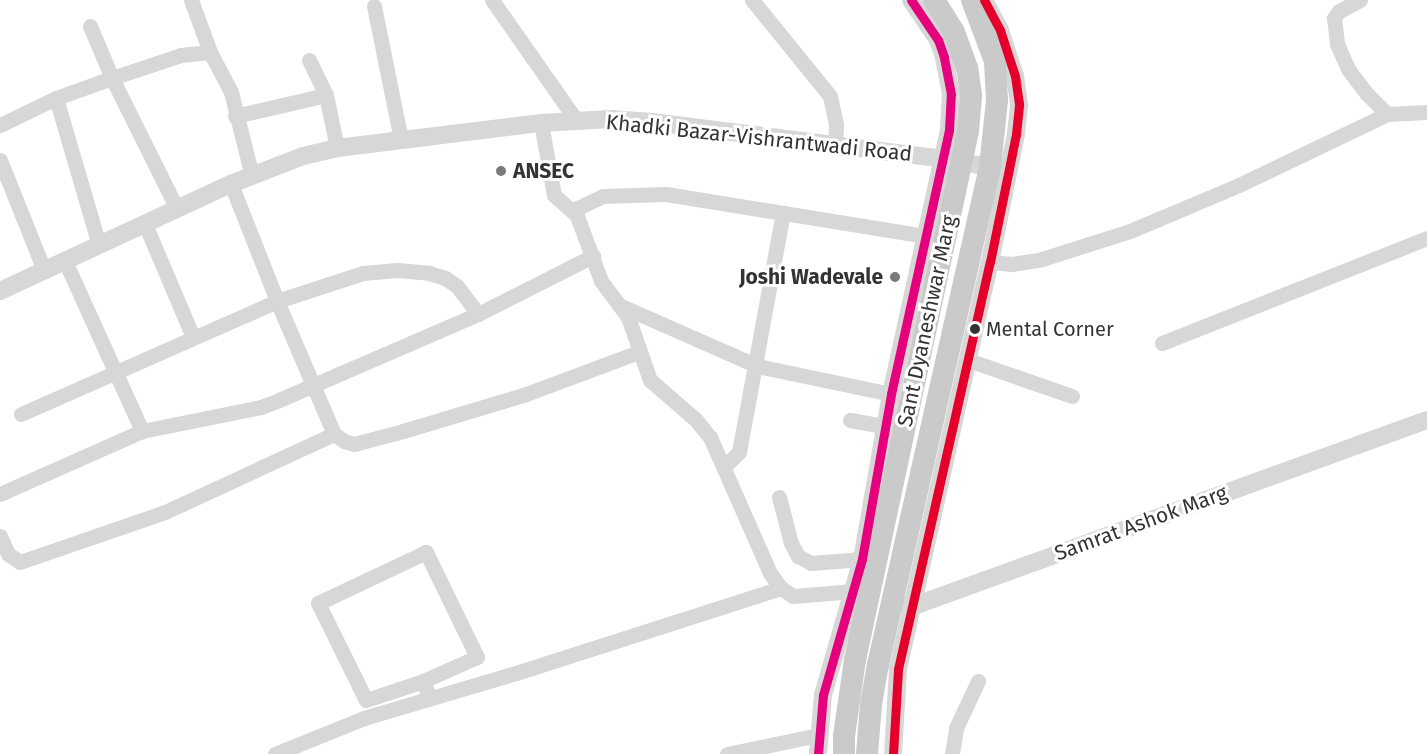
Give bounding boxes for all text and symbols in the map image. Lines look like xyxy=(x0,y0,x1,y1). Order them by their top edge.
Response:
street label: Khadki Bazar-Vishrantwadi Road xyxy=(605,109,913,167)
place label: ANSEC xyxy=(513,158,574,184)
marker: ANSEC xyxy=(494,164,508,178)
street label: Sant Dyaneshwar Marg xyxy=(892,213,962,429)
place label: Joshi Wadevale xyxy=(739,264,883,290)
marker: Joshi Wadevale xyxy=(888,270,902,284)
place label: Mental Corner xyxy=(986,317,1114,341)
marker: Mental Corner xyxy=(969,323,981,335)
street label: Samrat Ashok Marg xyxy=(1051,480,1231,566)

